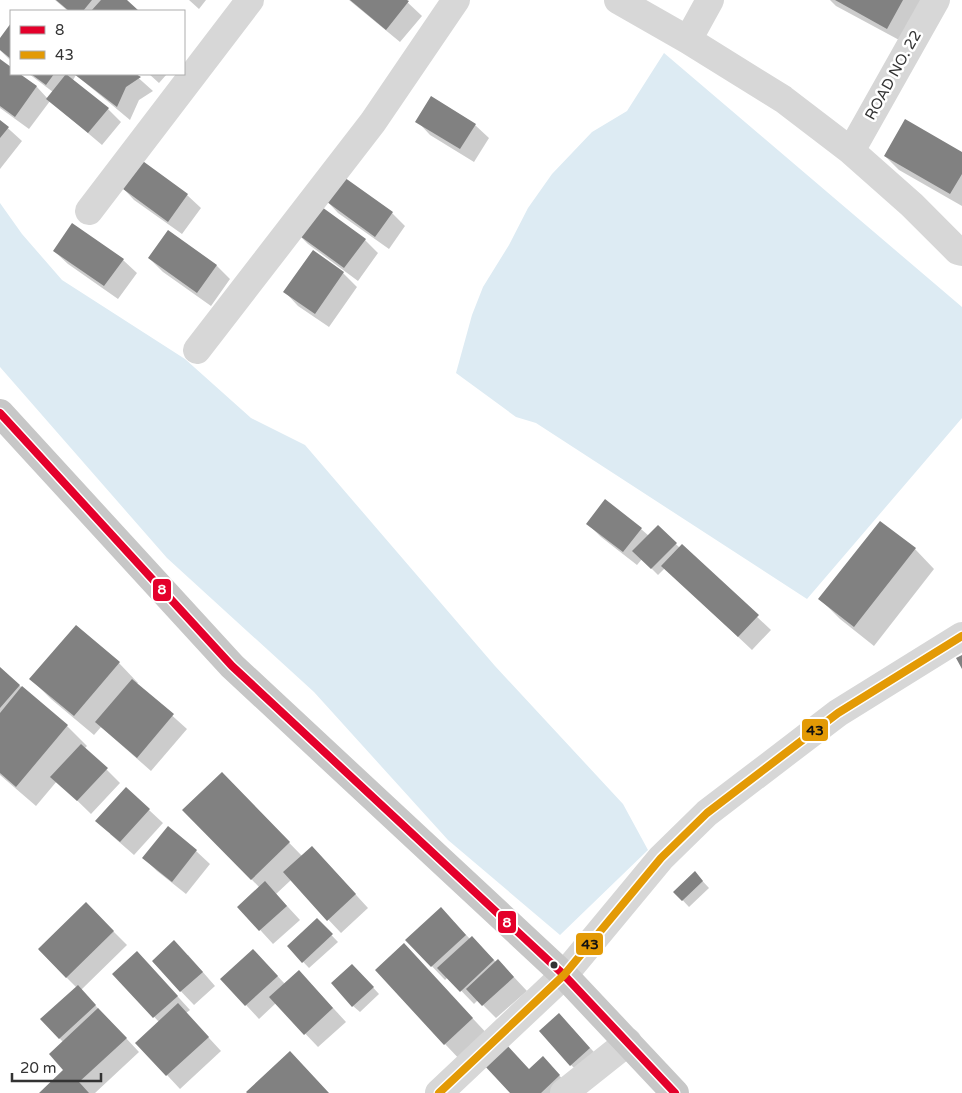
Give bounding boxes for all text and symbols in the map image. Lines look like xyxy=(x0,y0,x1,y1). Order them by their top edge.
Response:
legend xyxy=(10,10,185,75)
text: 8 xyxy=(55,21,64,39)
street label: ROAD NO. 22 xyxy=(861,27,925,123)
text: 43 xyxy=(55,46,74,64)
line badge: 8 xyxy=(152,578,172,602)
text: 8 xyxy=(158,581,167,598)
line badge: 43 xyxy=(801,718,829,742)
text: 43 xyxy=(806,722,824,739)
line badge: 8 xyxy=(497,910,517,934)
text: 8 xyxy=(503,914,512,931)
line badge: 43 xyxy=(575,932,604,956)
text: 43 xyxy=(581,936,599,953)
unlabelled marker xyxy=(549,960,559,970)
scale bar xyxy=(12,1050,101,1082)
text: 20 m xyxy=(20,1059,57,1077)

